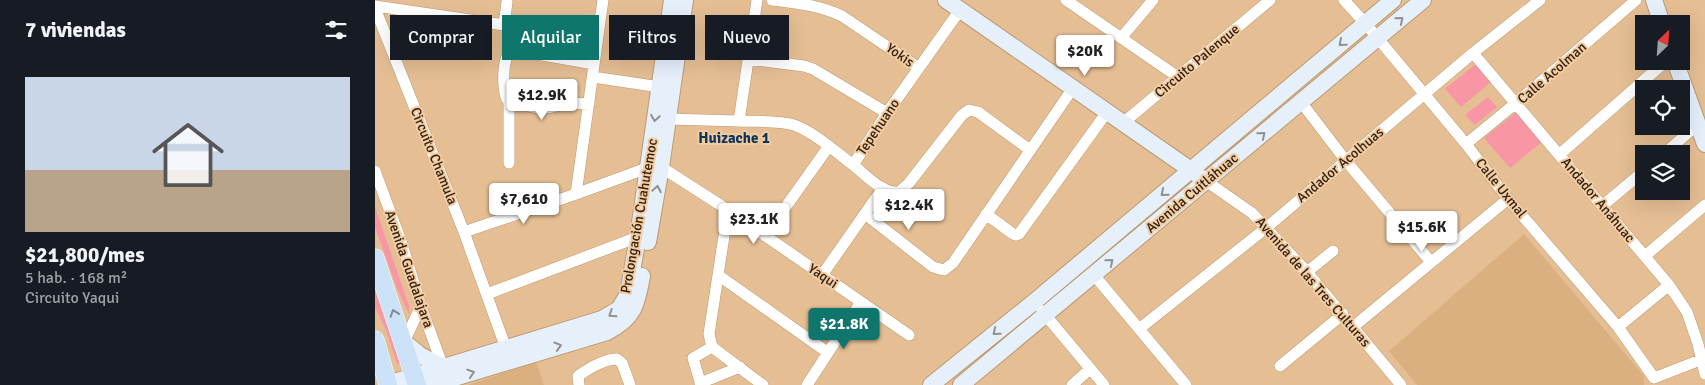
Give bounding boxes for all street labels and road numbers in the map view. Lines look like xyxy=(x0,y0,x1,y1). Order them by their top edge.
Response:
street label: Circuito Palenque xyxy=(1151,21,1243,101)
street label: Calle Acolman xyxy=(1514,38,1590,108)
street label: Yokis xyxy=(883,39,917,71)
street label: Tepehuano xyxy=(853,96,903,158)
street label: Circuito Chamula xyxy=(407,105,461,207)
street label: Andador Acolhuas xyxy=(1293,124,1387,206)
street label: Prolongación Cuahutemoc xyxy=(617,137,661,295)
street label: Avenida Cuitláhuac xyxy=(1142,149,1242,237)
street label: Andador Anáhuac xyxy=(1557,154,1639,246)
street label: Calle Uxmal xyxy=(1472,155,1530,221)
street label: Avenida Guadalajara xyxy=(381,208,437,330)
street label: Avenida de las Tres Culturas xyxy=(1252,214,1374,350)
street label: Yaqui xyxy=(805,260,841,292)

